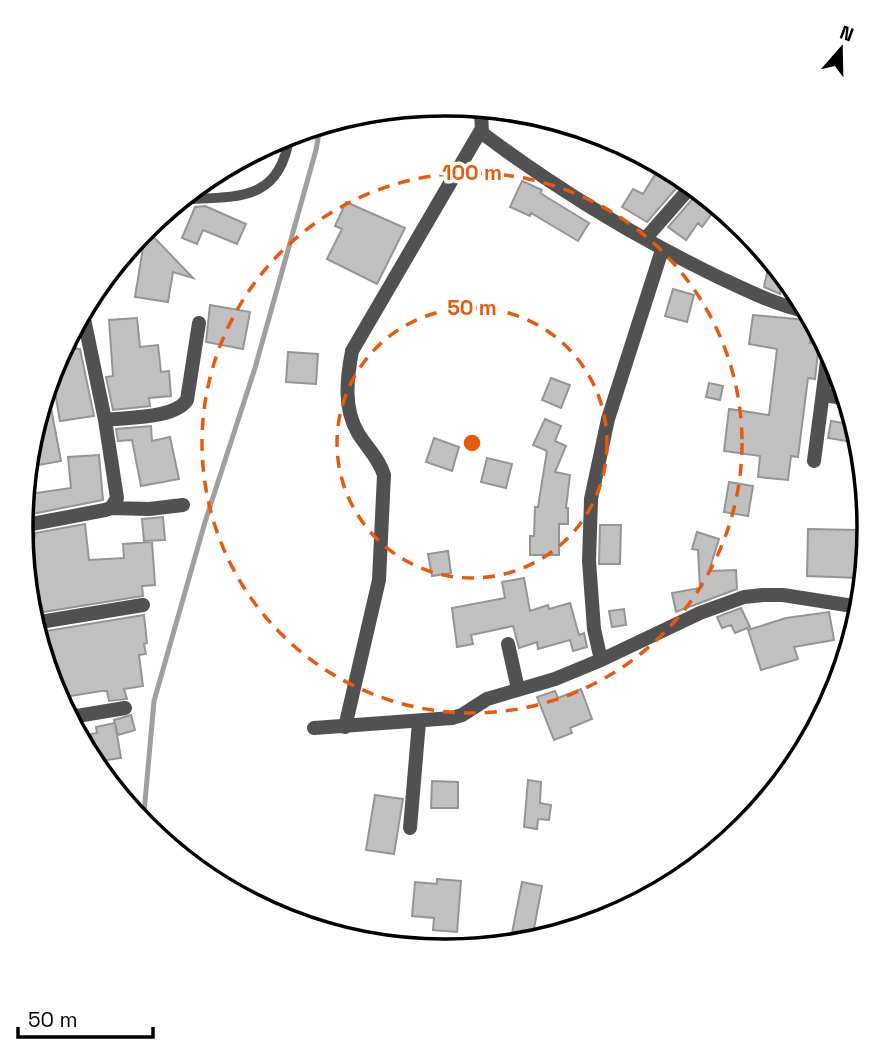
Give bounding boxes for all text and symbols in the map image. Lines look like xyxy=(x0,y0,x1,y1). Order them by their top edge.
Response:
north arrow xyxy=(806,14,876,84)
text: N xyxy=(836,20,857,47)
text: 100 m xyxy=(442,159,502,186)
text: 50 m xyxy=(447,294,497,321)
centre of rings xyxy=(460,431,484,455)
scale bar xyxy=(18,996,152,1040)
text: 50 m xyxy=(28,1006,78,1033)

